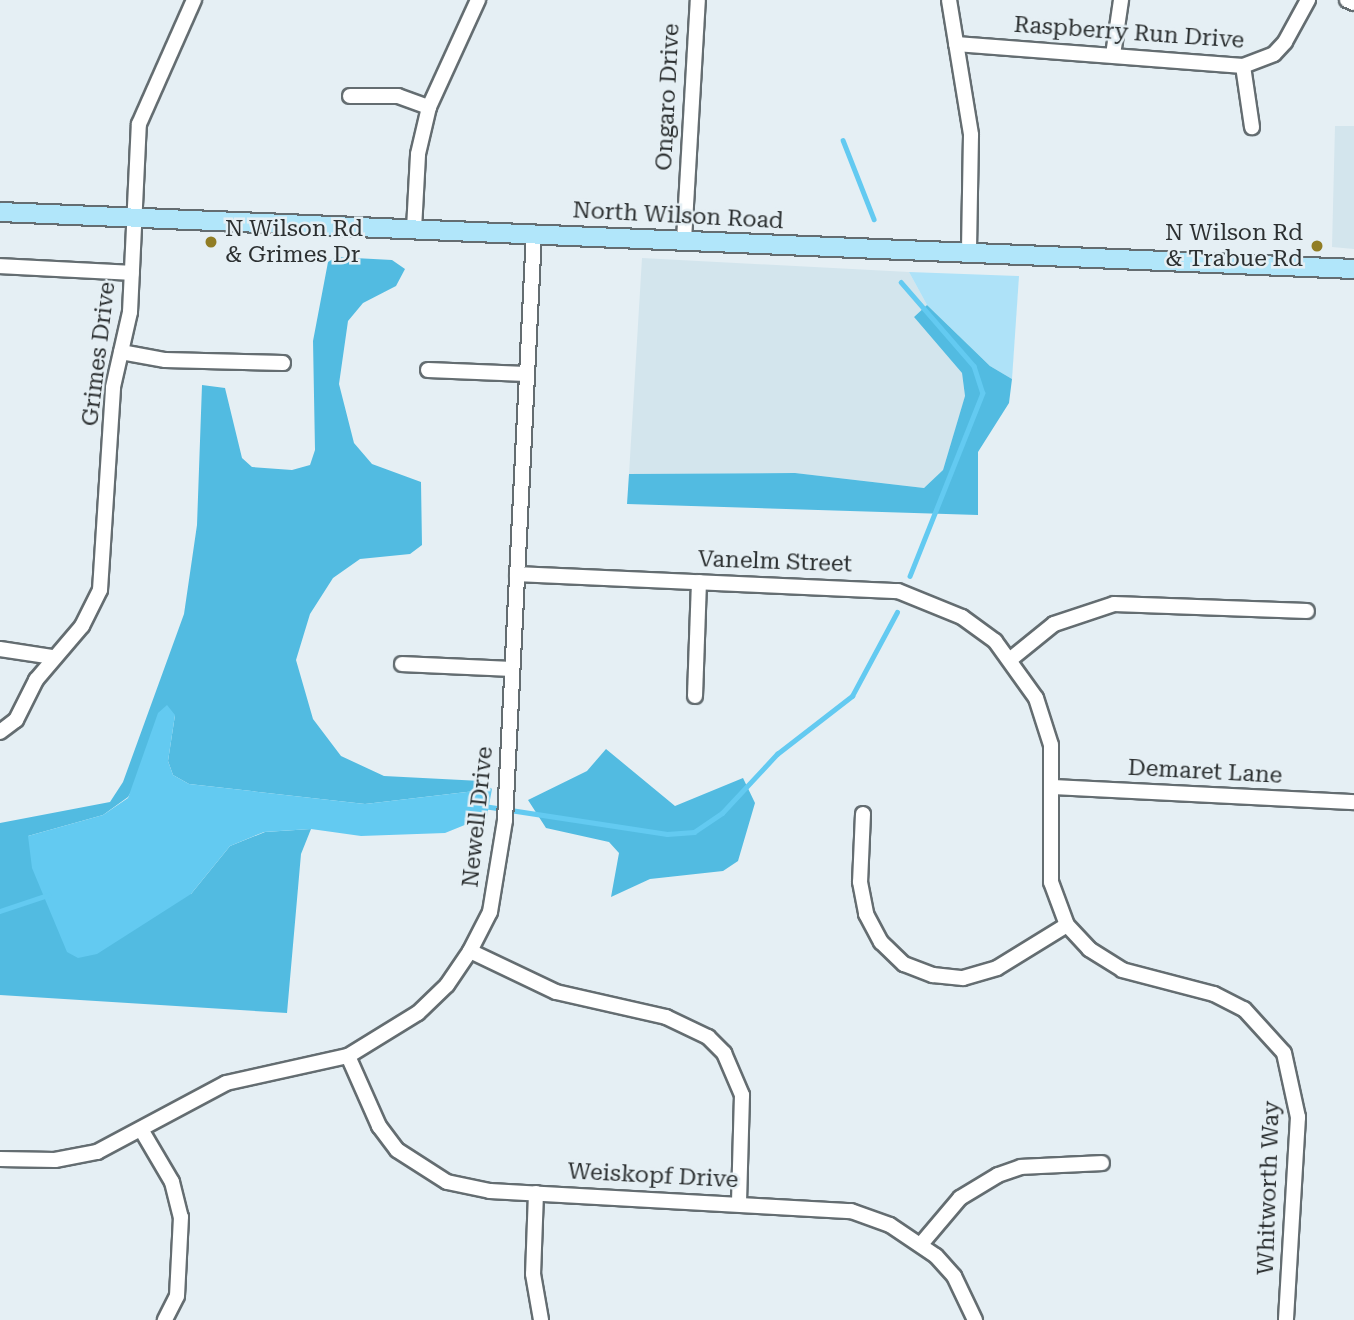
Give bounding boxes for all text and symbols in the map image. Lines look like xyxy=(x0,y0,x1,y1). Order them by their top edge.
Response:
street label: Raspberry Run Drive xyxy=(1013,11,1245,55)
street label: Ongaro Drive xyxy=(650,23,686,171)
street label: North Wilson Road xyxy=(572,197,784,235)
place label: N Wilson Rd & Grimes Dr xyxy=(225,215,363,269)
place label: N Wilson Rd & Trabue Rd xyxy=(1165,219,1303,273)
marker: N Wilson Rd & Grimes Dr xyxy=(203,234,219,250)
marker: N Wilson Rd & Trabue Rd xyxy=(1309,238,1325,254)
street label: Grimes Drive xyxy=(76,280,122,428)
street label: Vanelm Street xyxy=(697,546,853,578)
street label: Newell Drive xyxy=(457,745,499,889)
street label: Demaret Lane xyxy=(1127,754,1283,790)
street label: Whitworth Way xyxy=(1252,1100,1286,1276)
street label: Weiskopf Drive xyxy=(567,1158,739,1194)

